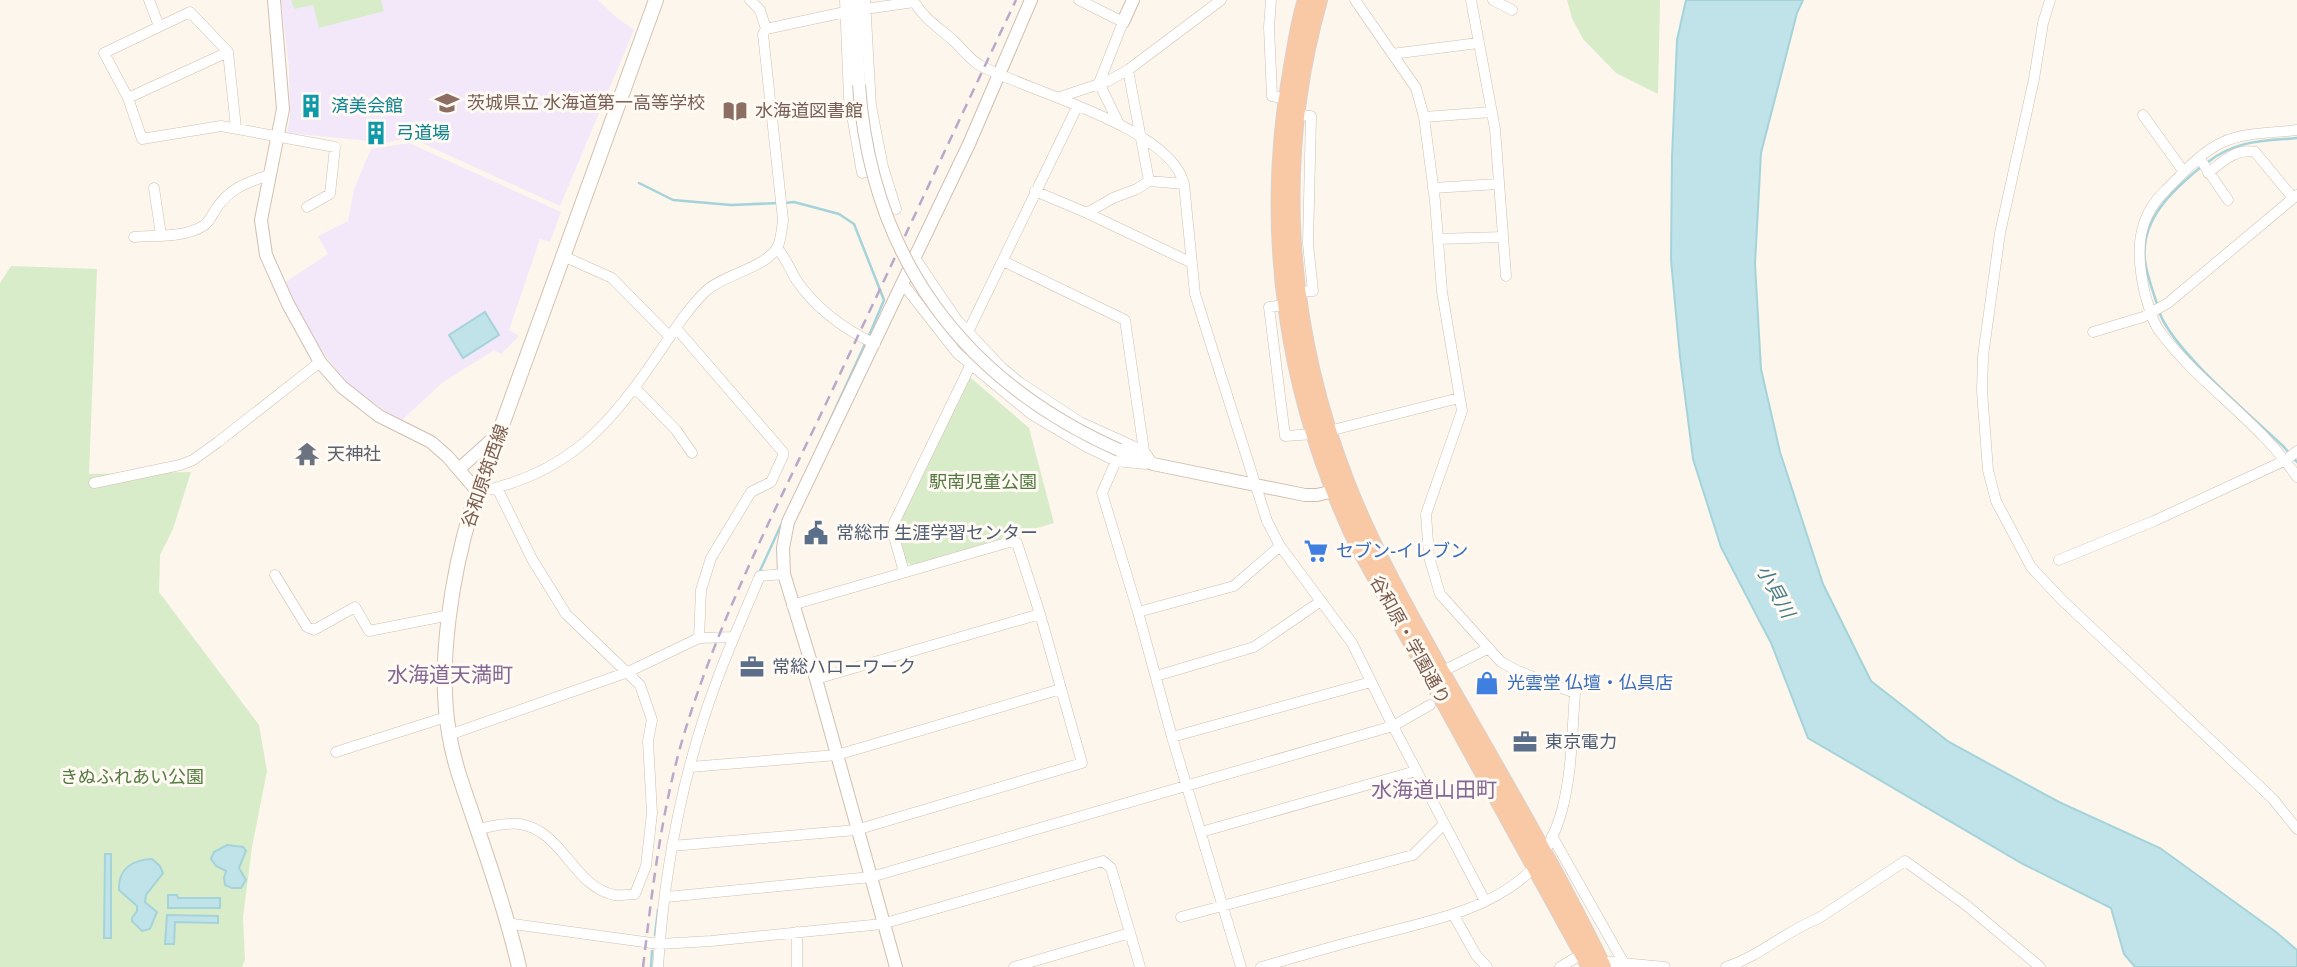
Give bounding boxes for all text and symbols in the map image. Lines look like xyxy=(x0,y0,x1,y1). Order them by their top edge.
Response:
school or university icon: 茨城県立 水海道第一高等学校 xyxy=(433,89,461,117)
building icon: 済美会館 xyxy=(297,92,325,120)
place label: 茨城県立 水海道第一高等学校 xyxy=(467,92,705,114)
place label: 済美会館 xyxy=(331,95,403,117)
library icon: 水海道図書館 xyxy=(721,97,749,125)
place label: 水海道図書館 xyxy=(755,100,863,122)
building icon: 弓道場 xyxy=(362,119,390,147)
place label: 弓道場 xyxy=(396,122,450,144)
street label: 谷和原筑西線 xyxy=(457,421,513,531)
temple icon: 天神社 xyxy=(293,440,321,468)
place label: 天神社 xyxy=(327,443,381,465)
park label: 駅南児童公園 xyxy=(929,471,1037,493)
public building icon: 常総市 生涯学習センター xyxy=(802,519,830,547)
place label: 常総市 生涯学習センター xyxy=(836,522,1038,544)
supermarket icon: セブン-イレブン xyxy=(1302,537,1330,565)
place label: セブン-イレブン xyxy=(1336,540,1468,562)
water label: 小貝川 xyxy=(1751,561,1800,624)
street label: 谷和原・学園通り xyxy=(1365,572,1455,708)
office icon: 常総ハローワーク xyxy=(738,653,766,681)
place label: 常総ハローワーク xyxy=(772,656,916,678)
district label: 水海道天満町 xyxy=(387,662,513,688)
shop icon: 光雲堂 仏壇・仏具店 xyxy=(1473,669,1501,697)
place label: 光雲堂 仏壇・仏具店 xyxy=(1507,672,1673,694)
office icon: 東京電力 xyxy=(1511,728,1539,756)
place label: 東京電力 xyxy=(1545,731,1617,753)
park label: きぬふれあい公園 xyxy=(60,766,204,788)
district label: 水海道山田町 xyxy=(1371,777,1497,803)

